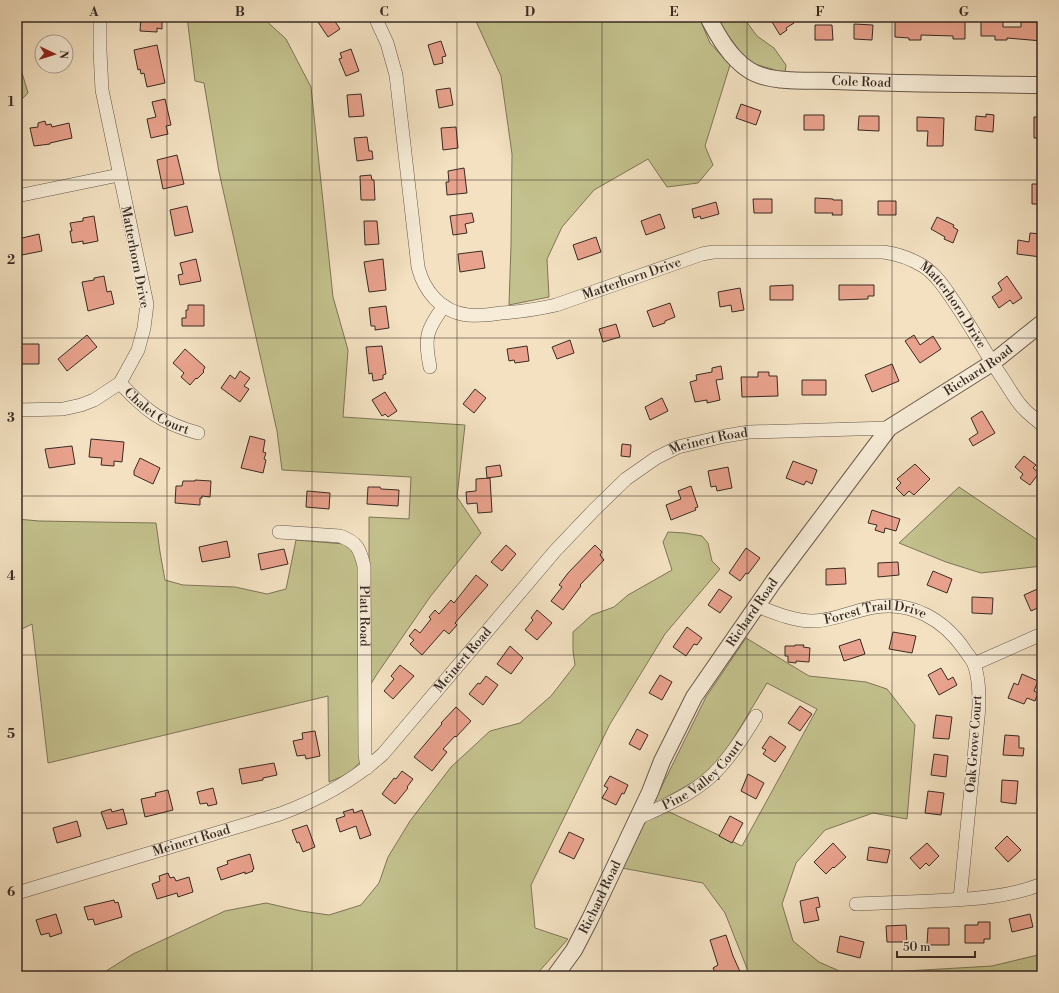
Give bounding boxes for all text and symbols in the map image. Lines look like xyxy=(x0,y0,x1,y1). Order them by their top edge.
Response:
text: A xyxy=(88,4,99,20)
text: B xyxy=(235,4,245,20)
text: C xyxy=(379,4,389,20)
text: D xyxy=(525,4,535,20)
text: E xyxy=(669,4,679,20)
text: F xyxy=(815,4,825,20)
text: G xyxy=(959,4,970,20)
north arrow xyxy=(34,34,74,74)
text: N xyxy=(56,50,70,60)
street label: Cole Road xyxy=(831,73,892,91)
text: 1 xyxy=(8,94,15,110)
street label: Matterhorn Drive xyxy=(117,205,153,310)
text: 2 xyxy=(7,252,15,268)
street label: Matterhorn Drive xyxy=(580,254,684,303)
street label: Matterhorn Drive xyxy=(917,258,990,352)
street label: Richard Road xyxy=(941,341,1017,399)
street label: Chalet Court xyxy=(121,384,192,438)
text: 3 xyxy=(7,410,15,426)
street label: Meinert Road xyxy=(666,424,749,458)
text: 4 xyxy=(7,568,16,584)
street label: Richard Road xyxy=(723,575,782,650)
street label: Platt Road xyxy=(356,585,372,647)
street label: Forest Trail Drive xyxy=(823,598,930,628)
street label: Meinert Road xyxy=(431,624,495,696)
street label: Oak Grove Court xyxy=(963,694,985,793)
text: 5 xyxy=(7,726,15,742)
street label: Pine Valley Court xyxy=(660,736,747,814)
street label: Meinert Road xyxy=(151,821,233,860)
street label: Richard Road xyxy=(576,857,625,937)
text: 6 xyxy=(7,884,15,900)
scale bar xyxy=(897,933,975,959)
text: 50 m xyxy=(903,940,931,955)

